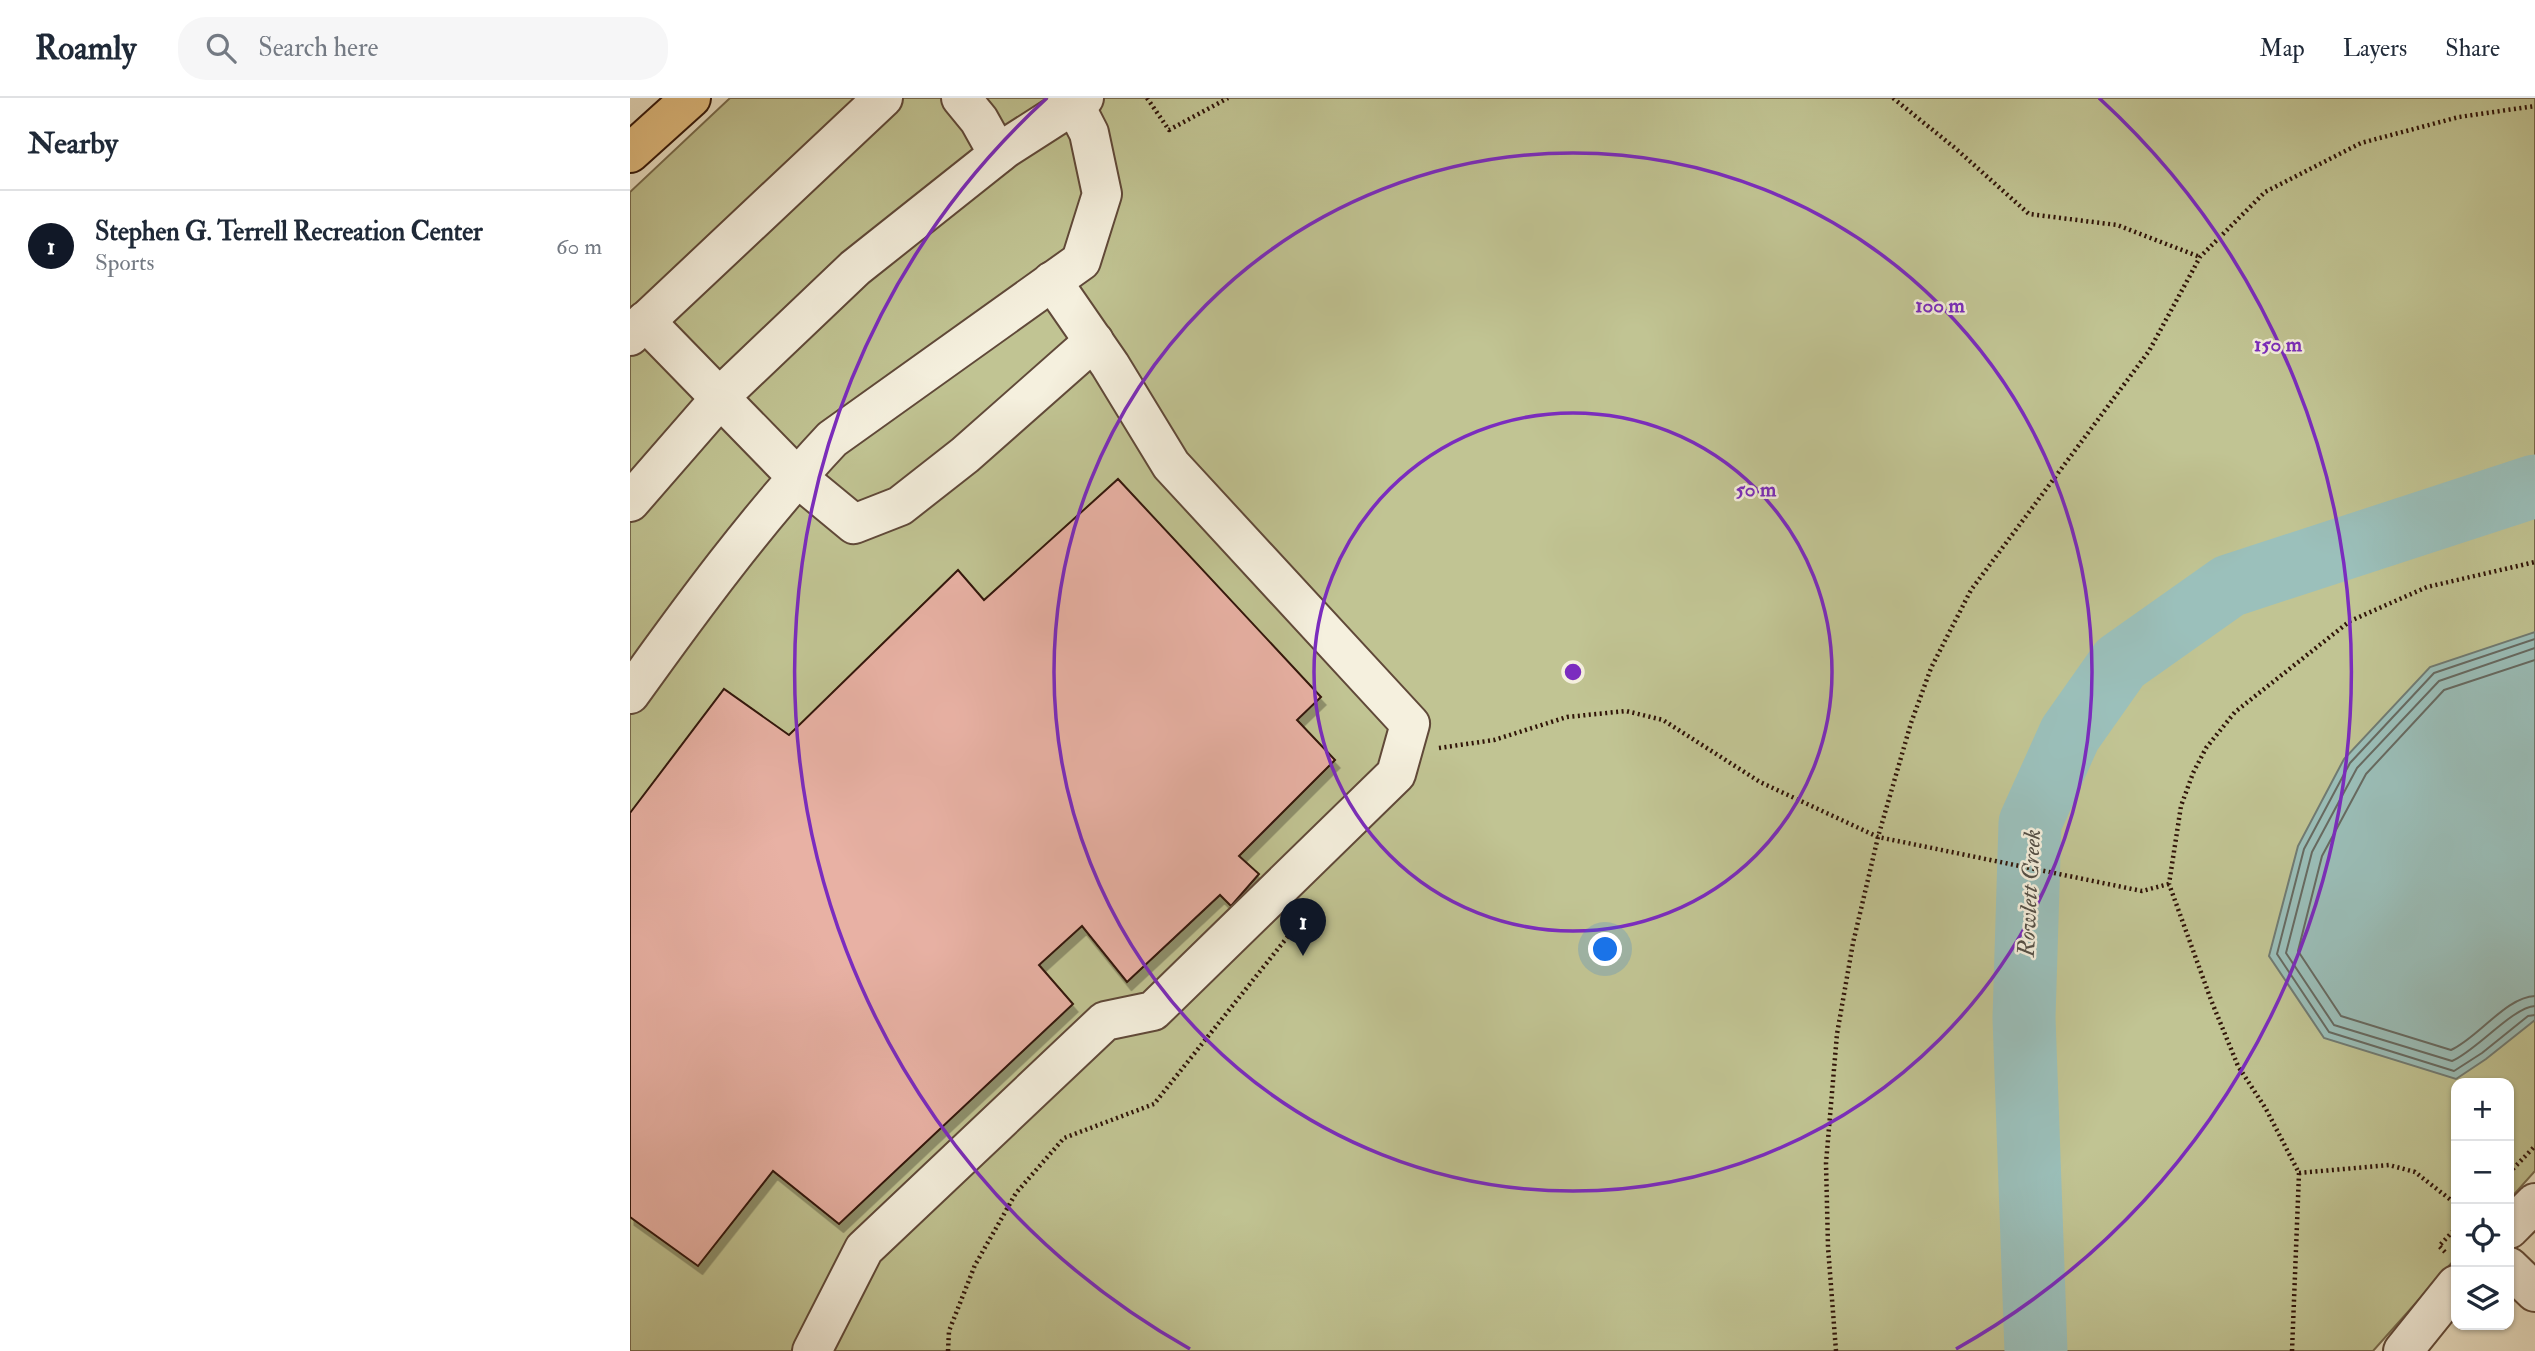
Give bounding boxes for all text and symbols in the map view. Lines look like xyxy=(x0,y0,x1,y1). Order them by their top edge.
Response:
search box xyxy=(178,17,668,80)
text: Roamly xyxy=(35,28,136,69)
icon: search xyxy=(202,29,240,67)
text: Search here xyxy=(258,32,378,64)
text: Map xyxy=(2260,33,2305,64)
text: Layers xyxy=(2343,33,2407,64)
text: Share xyxy=(2445,33,2500,64)
text: Nearby xyxy=(28,125,118,162)
text: Stephen G. Terrell Recreation Center xyxy=(95,216,483,248)
text: 1 xyxy=(47,232,55,261)
text: 60 m xyxy=(556,232,602,261)
text: Sports xyxy=(95,248,154,277)
text: 100 m xyxy=(1915,292,1966,319)
text: 150 m xyxy=(2254,331,2303,358)
text: 50 m xyxy=(1736,476,1777,503)
centre of rings xyxy=(1561,660,1585,684)
water label: Rowlett Creek xyxy=(2011,828,2048,959)
pin: 1 xyxy=(1280,898,1326,956)
your location xyxy=(1588,932,1622,966)
map controls xyxy=(2451,1078,2514,1330)
button: + xyxy=(2451,1078,2514,1141)
button: − xyxy=(2451,1141,2514,1204)
button: locate xyxy=(2451,1204,2514,1267)
button: layers xyxy=(2451,1267,2514,1330)

